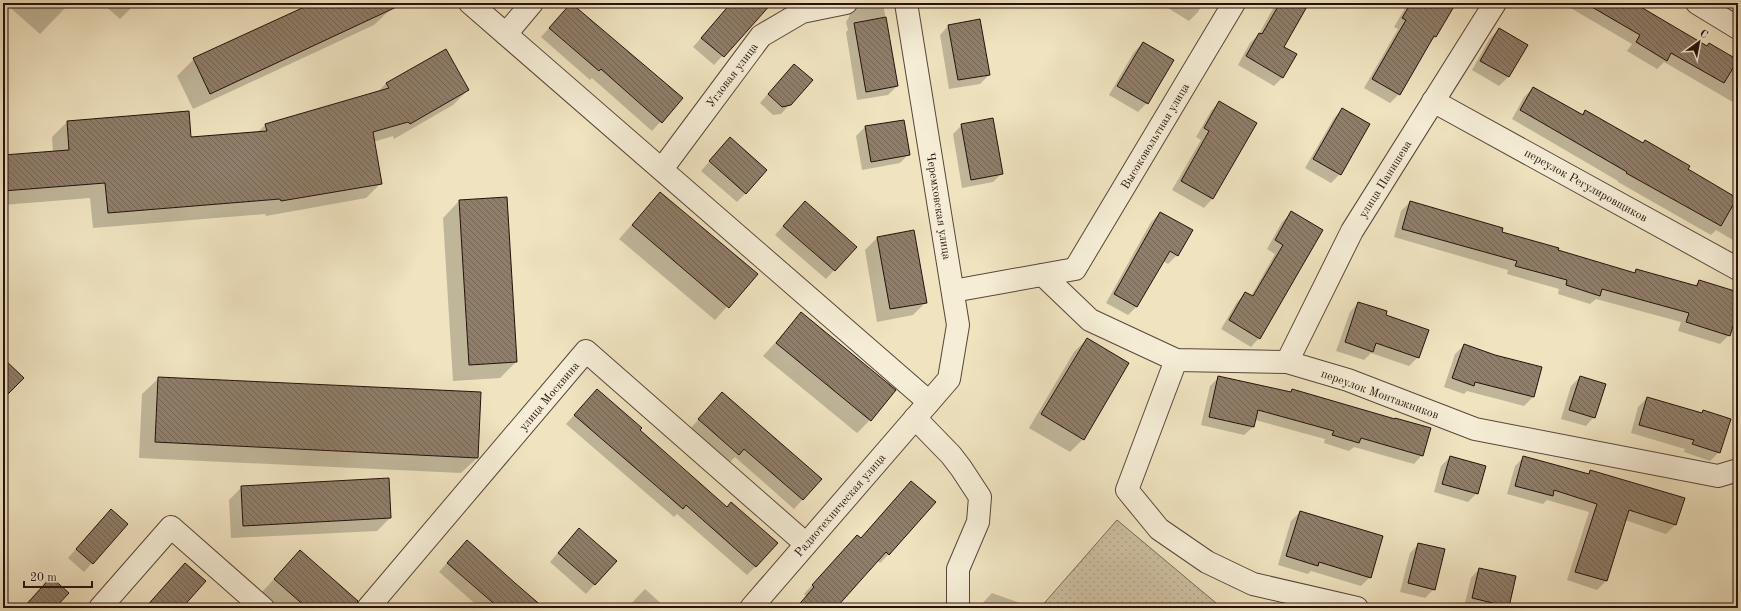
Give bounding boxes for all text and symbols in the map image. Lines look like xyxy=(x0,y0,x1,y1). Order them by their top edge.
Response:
north arrow xyxy=(1679,22,1719,62)
text: С xyxy=(1698,28,1709,41)
street label: Угловая улица xyxy=(705,41,761,110)
street label: Высоковольтная улица xyxy=(1120,81,1192,192)
street label: улица Панишева xyxy=(1357,139,1415,220)
street label: переулок Регулировщиков xyxy=(1522,147,1649,225)
street label: Черемховская улица xyxy=(924,152,952,261)
street label: улица Москвина xyxy=(518,360,582,433)
street label: переулок Монтажников xyxy=(1319,368,1440,422)
street label: Радиотехническая улица xyxy=(793,452,889,559)
scale bar xyxy=(24,563,92,589)
text: 20 m xyxy=(30,572,57,584)

